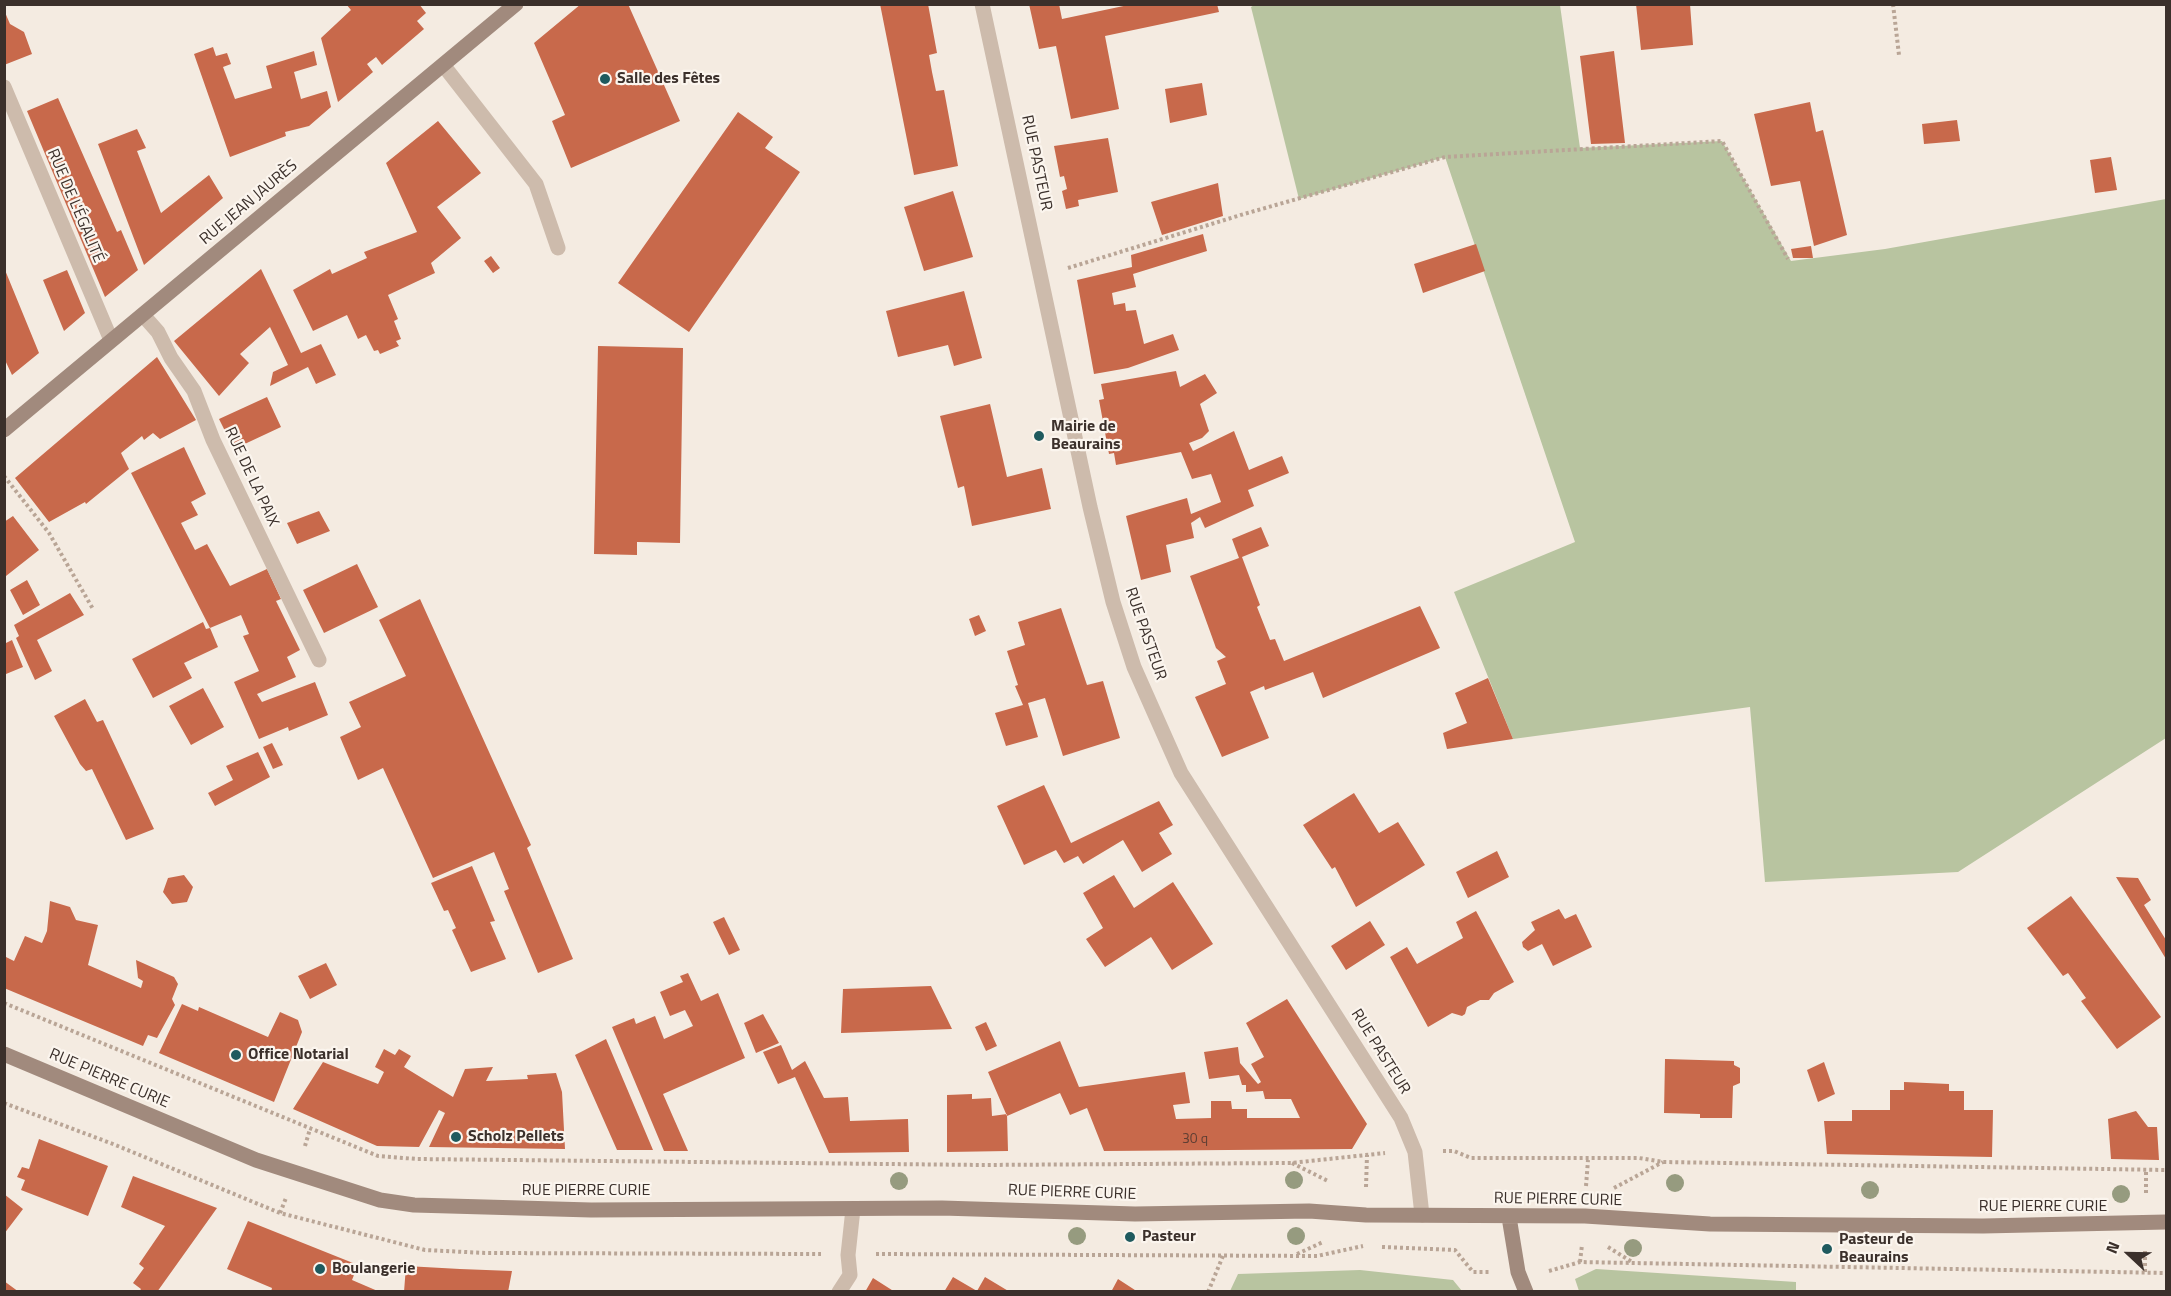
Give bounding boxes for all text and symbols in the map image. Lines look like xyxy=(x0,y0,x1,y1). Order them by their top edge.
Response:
place label: Salle des Fêtes xyxy=(617,69,720,89)
marker: Salle des Fêtes xyxy=(598,72,612,86)
street label: RUE PASTEUR xyxy=(1017,114,1055,212)
street label: RUE DE L'ÉGALITÉ xyxy=(42,146,108,266)
street label: RUE JEAN JAURÈS xyxy=(196,157,302,249)
place label: Mairie de Beaurains xyxy=(1051,417,1121,455)
street label: RUE DE LA PAIX xyxy=(220,424,282,530)
marker: Mairie de Beaurains xyxy=(1032,429,1046,443)
street label: RUE PASTEUR xyxy=(1120,585,1170,683)
street label: RUE PASTEUR xyxy=(1346,1006,1414,1098)
street label: RUE PIERRE CURIE xyxy=(46,1045,172,1113)
place label: Office Notarial xyxy=(248,1045,349,1065)
marker: Office Notarial xyxy=(229,1048,243,1062)
place label: Scholz Pellets xyxy=(468,1127,564,1147)
marker: Scholz Pellets xyxy=(449,1130,463,1144)
house number: 30 q xyxy=(1182,1132,1208,1148)
street label: RUE PIERRE CURIE xyxy=(522,1181,650,1201)
street label: RUE PIERRE CURIE xyxy=(1007,1181,1137,1205)
street label: RUE PIERRE CURIE xyxy=(1494,1189,1622,1211)
street label: RUE PIERRE CURIE xyxy=(1979,1197,2107,1217)
north arrow xyxy=(2099,1224,2159,1284)
place label: Pasteur xyxy=(1142,1227,1196,1247)
marker: Pasteur xyxy=(1123,1230,1137,1244)
place label: Pasteur de Beaurains xyxy=(1839,1230,1913,1268)
text: N xyxy=(2099,1238,2126,1257)
marker: Pasteur de Beaurains xyxy=(1820,1242,1834,1256)
place label: Boulangerie xyxy=(332,1259,415,1279)
marker: Boulangerie xyxy=(313,1262,327,1276)

